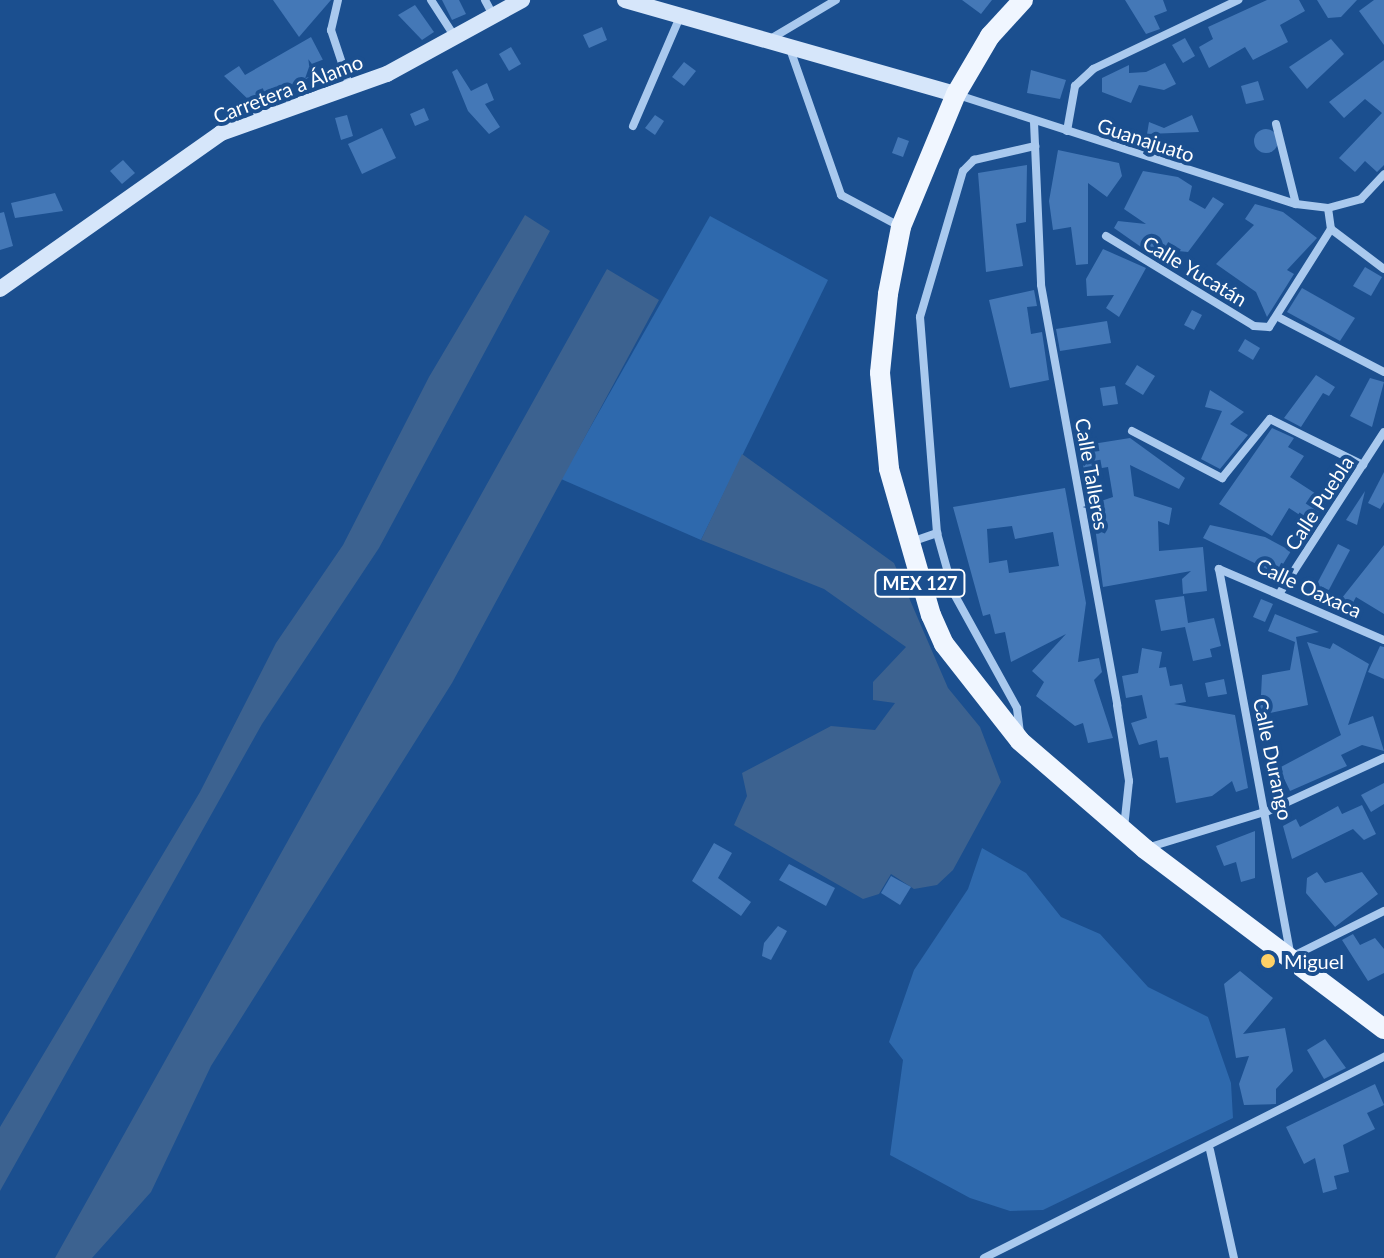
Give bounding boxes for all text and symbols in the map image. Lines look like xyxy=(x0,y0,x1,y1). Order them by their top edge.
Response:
street label: Carretera a Álamo xyxy=(210,49,366,129)
street label: Guanajuato xyxy=(1094,113,1198,167)
street label: Calle Yucatán xyxy=(1138,230,1252,312)
street label: Calle Talleres xyxy=(1070,416,1114,532)
street label: Calle Puebla xyxy=(1280,451,1358,555)
street label: Calle Oaxaca xyxy=(1252,553,1366,623)
road number: MEX 127 xyxy=(874,569,966,597)
street label: Calle Durango xyxy=(1248,696,1298,822)
place label: Miguel xyxy=(1284,949,1344,973)
marker: Miguel xyxy=(1259,952,1277,970)

